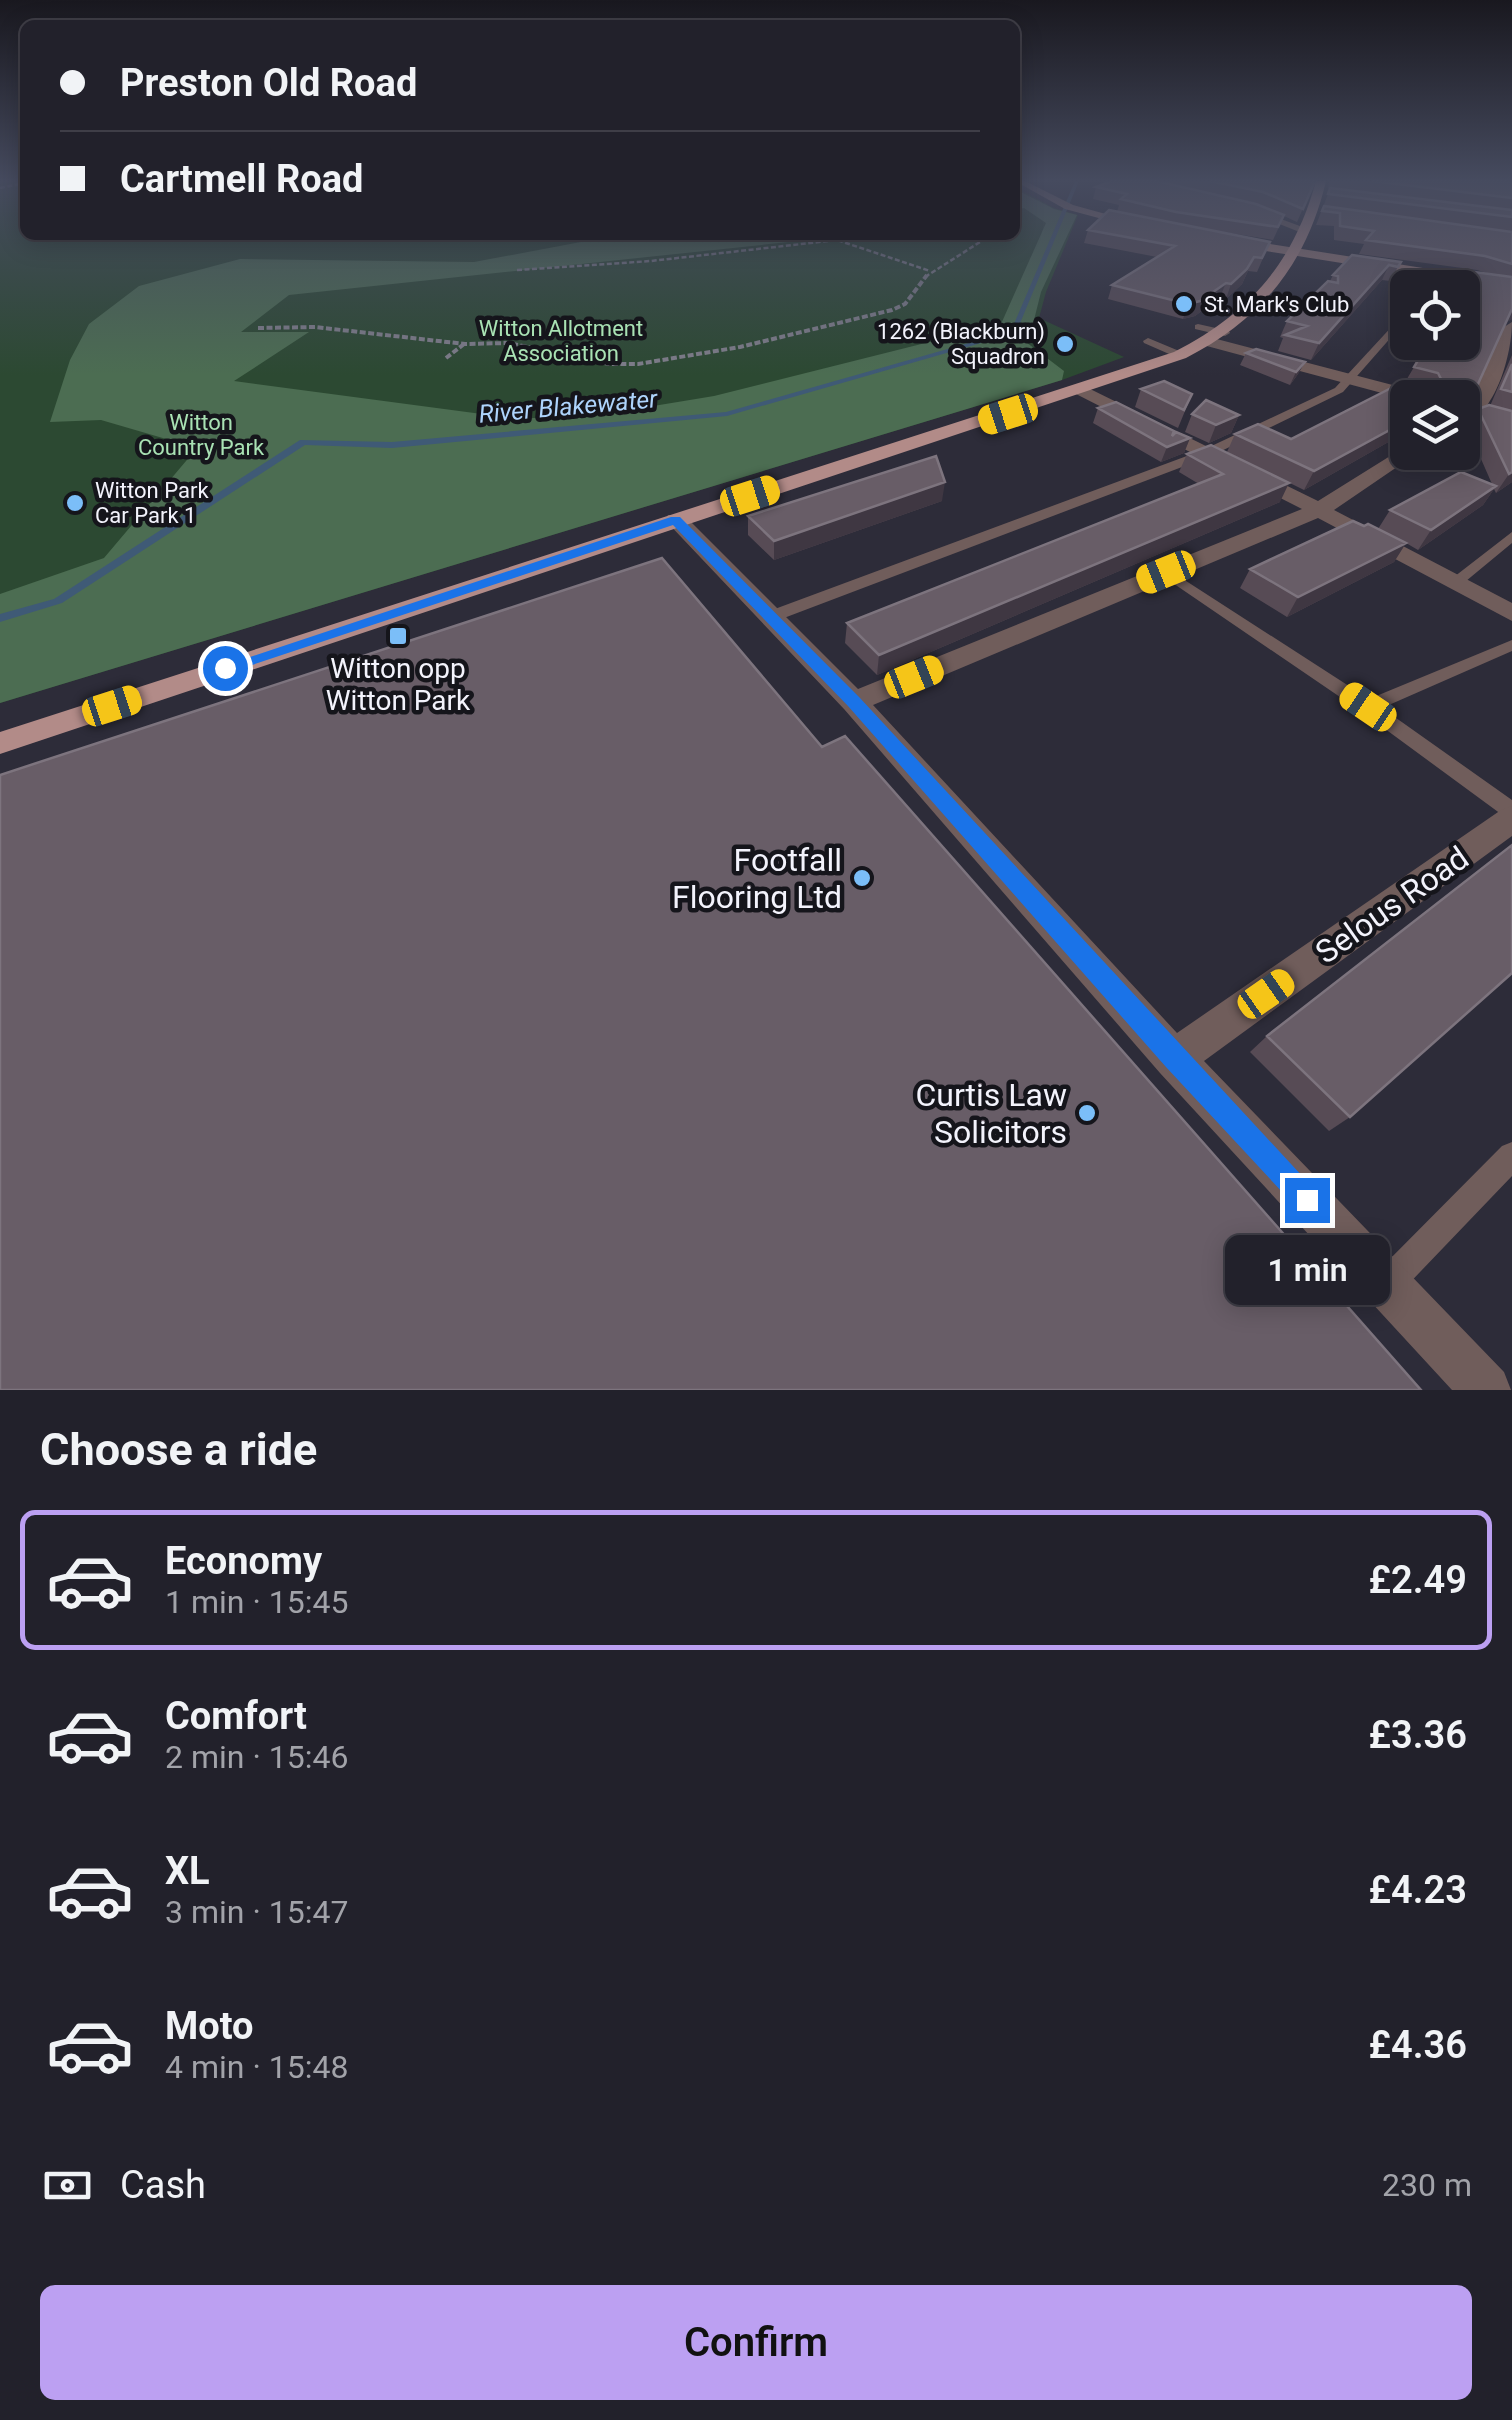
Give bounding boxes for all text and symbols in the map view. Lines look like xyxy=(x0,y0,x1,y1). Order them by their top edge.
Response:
text: Preston Old Road xyxy=(120,61,417,105)
text: Cartmell Road xyxy=(120,157,363,201)
map controls xyxy=(1390,270,1480,470)
button: locate xyxy=(1390,270,1480,360)
place label: St. Mark's Club xyxy=(1204,292,1349,317)
marker: St. Mark's Club xyxy=(1173,293,1195,315)
park label: Witton Allotment Association xyxy=(479,316,643,366)
place label: 1262 (Blackburn) Squadron xyxy=(877,319,1045,369)
marker: 1262 (Blackburn) Squadron xyxy=(1054,333,1076,355)
button: layers xyxy=(1390,380,1480,470)
water label: River Blakewater xyxy=(478,384,659,429)
car xyxy=(975,390,1041,438)
park label: Witton Country Park xyxy=(138,410,265,460)
car xyxy=(717,472,783,520)
place label: Witton Park Car Park 1 xyxy=(95,478,209,528)
marker: Witton Park Car Park 1 xyxy=(64,492,86,514)
car xyxy=(1133,547,1199,597)
marker: Witton opp Witton Park xyxy=(387,625,409,647)
route start xyxy=(203,646,248,691)
place label: Witton opp Witton Park xyxy=(326,652,471,717)
car xyxy=(881,652,947,702)
car xyxy=(1335,678,1401,736)
car xyxy=(79,682,145,730)
street label: Selous Road xyxy=(1308,839,1476,971)
place label: Footfall Flooring Ltd xyxy=(672,841,842,916)
marker: Footfall Flooring Ltd xyxy=(851,867,873,889)
car xyxy=(1233,965,1299,1023)
place label: Curtis Law Solicitors xyxy=(916,1076,1067,1151)
marker: Curtis Law Solicitors xyxy=(1076,1102,1098,1124)
route end xyxy=(1285,1178,1330,1223)
callout: 1 min xyxy=(1224,1235,1390,1305)
text: 1 min xyxy=(1267,1251,1348,1289)
text: Choose a ride xyxy=(40,1423,317,1476)
icon: car xyxy=(45,1535,135,1625)
text: Economy xyxy=(165,1539,322,1583)
text: £2.49 xyxy=(1369,1558,1467,1602)
text: 1 min · 15:45 xyxy=(165,1583,348,1621)
icon: car xyxy=(45,1690,135,1780)
text: Comfort xyxy=(165,1694,307,1738)
text: £3.36 xyxy=(1369,1713,1467,1757)
text: 2 min · 15:46 xyxy=(165,1738,348,1776)
icon: car xyxy=(45,1845,135,1935)
text: XL xyxy=(165,1849,210,1893)
text: £4.23 xyxy=(1369,1868,1467,1912)
text: 3 min · 15:47 xyxy=(165,1893,348,1931)
icon: car xyxy=(45,2000,135,2090)
text: Moto xyxy=(165,2004,254,2048)
text: £4.36 xyxy=(1369,2023,1467,2067)
text: 4 min · 15:48 xyxy=(165,2048,348,2086)
icon: cash xyxy=(40,2158,95,2213)
text: Cash xyxy=(120,2163,206,2207)
text: 230 m xyxy=(1382,2166,1472,2204)
button: Confirm xyxy=(40,2285,1472,2400)

